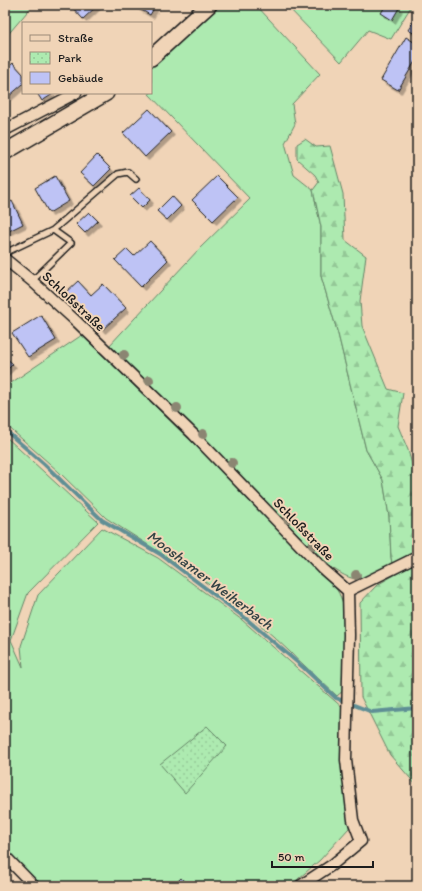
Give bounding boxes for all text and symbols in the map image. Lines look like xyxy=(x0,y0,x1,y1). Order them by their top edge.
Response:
legend xyxy=(22,22,152,94)
text: Straße xyxy=(58,31,93,45)
text: Park xyxy=(58,51,82,65)
text: Gebäude xyxy=(58,71,103,85)
street label: Schloßstraße xyxy=(38,268,109,335)
street label: Schloßstraße xyxy=(270,494,338,564)
water label: Mooshamer Weiherbach xyxy=(144,527,276,633)
scale bar xyxy=(272,843,373,869)
text: 50 m xyxy=(278,850,304,864)

